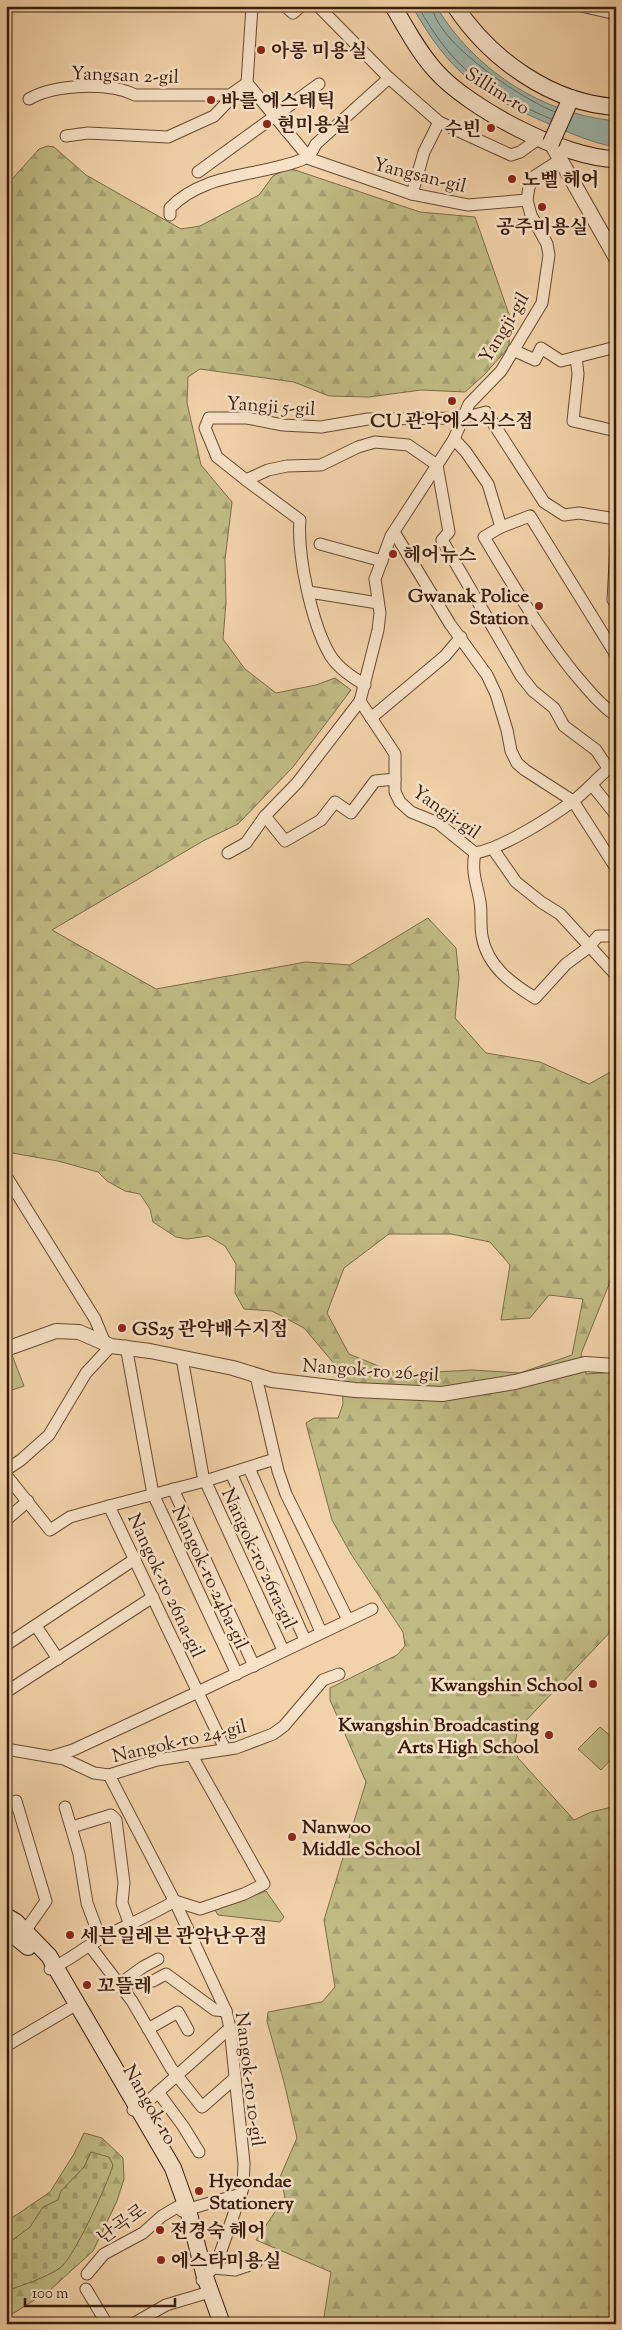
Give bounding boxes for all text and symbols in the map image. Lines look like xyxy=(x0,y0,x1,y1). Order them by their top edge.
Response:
place label: 아롱 미용실 xyxy=(271,39,367,66)
marker: 아롱 미용실 xyxy=(255,44,267,56)
street label: Yangsan 2-gil xyxy=(70,61,179,92)
street label: Sillim-ro xyxy=(459,62,534,123)
place label: 바를 에스테틱 xyxy=(221,89,335,116)
marker: 바를 에스테틱 xyxy=(205,94,217,106)
place label: 현미용실 xyxy=(277,113,350,140)
place label: 수빈 xyxy=(444,117,481,144)
marker: 현미용실 xyxy=(261,118,273,130)
marker: 수빈 xyxy=(485,122,497,134)
street label: Yangsan-gil xyxy=(370,152,469,201)
place label: 노벨 헤어 xyxy=(522,168,599,195)
marker: 노벨 헤어 xyxy=(506,173,518,185)
marker: 공주미용실 xyxy=(536,201,548,213)
place label: 공주미용실 xyxy=(496,215,588,242)
street label: Yangji-gil xyxy=(473,288,537,369)
street label: Yangji 5-gil xyxy=(225,391,316,424)
marker: CU 관악에스식스점 xyxy=(446,395,458,407)
place label: CU 관악에스식스점 xyxy=(370,409,534,436)
place label: 헤어뉴스 xyxy=(403,543,477,570)
marker: 헤어뉴스 xyxy=(387,548,399,560)
place label: Gwanak Police Station xyxy=(408,584,530,633)
marker: Gwanak Police Station xyxy=(533,600,545,612)
street label: Yangji-gil xyxy=(406,780,485,847)
place label: GS25 관악배수지점 xyxy=(132,1317,288,1344)
marker: GS25 관악배수지점 xyxy=(116,1322,128,1334)
street label: Nangok-ro 26-gil xyxy=(301,1353,440,1390)
street label: Nangok-ro 26ra-gil xyxy=(213,1484,302,1634)
street label: Nangok-ro 24ba-gil xyxy=(164,1502,254,1654)
street label: Nangok-ro 26na-gil xyxy=(119,1509,210,1663)
place label: Kwangshin School xyxy=(431,1673,584,1700)
marker: Kwangshin School xyxy=(587,1678,599,1690)
place label: Kwangshin Broadcasting Arts High School xyxy=(338,1713,540,1762)
street label: Nangok-ro 24-gil xyxy=(110,1714,249,1771)
marker: Kwangshin Broadcasting Arts High School xyxy=(543,1729,555,1741)
place label: Nanwoo Middle School xyxy=(302,1815,422,1864)
marker: Nanwoo Middle School xyxy=(286,1831,298,1843)
place label: 세븐일레븐 관악난우점 xyxy=(80,1924,268,1951)
marker: 세븐일레븐 관악난우점 xyxy=(64,1929,76,1941)
place label: 꼬뜰레 xyxy=(97,1974,152,2001)
marker: 꼬뜰레 xyxy=(81,1979,93,1991)
street label: Nangok-ro 10-gil xyxy=(227,2011,270,2148)
street label: Nangok-ro xyxy=(115,2060,183,2150)
place label: Hyeondae Stationery xyxy=(209,2169,295,2218)
marker: Hyeondae Stationery xyxy=(193,2185,205,2197)
street label: 난곡로 xyxy=(92,2198,153,2252)
place label: 전경숙 헤어 xyxy=(170,2219,266,2246)
marker: 전경숙 헤어 xyxy=(154,2224,166,2236)
place label: 에스타미용실 xyxy=(171,2249,281,2276)
marker: 에스타미용실 xyxy=(155,2254,167,2266)
scale bar xyxy=(25,2275,175,2307)
text: 100 m xyxy=(32,2284,69,2305)

